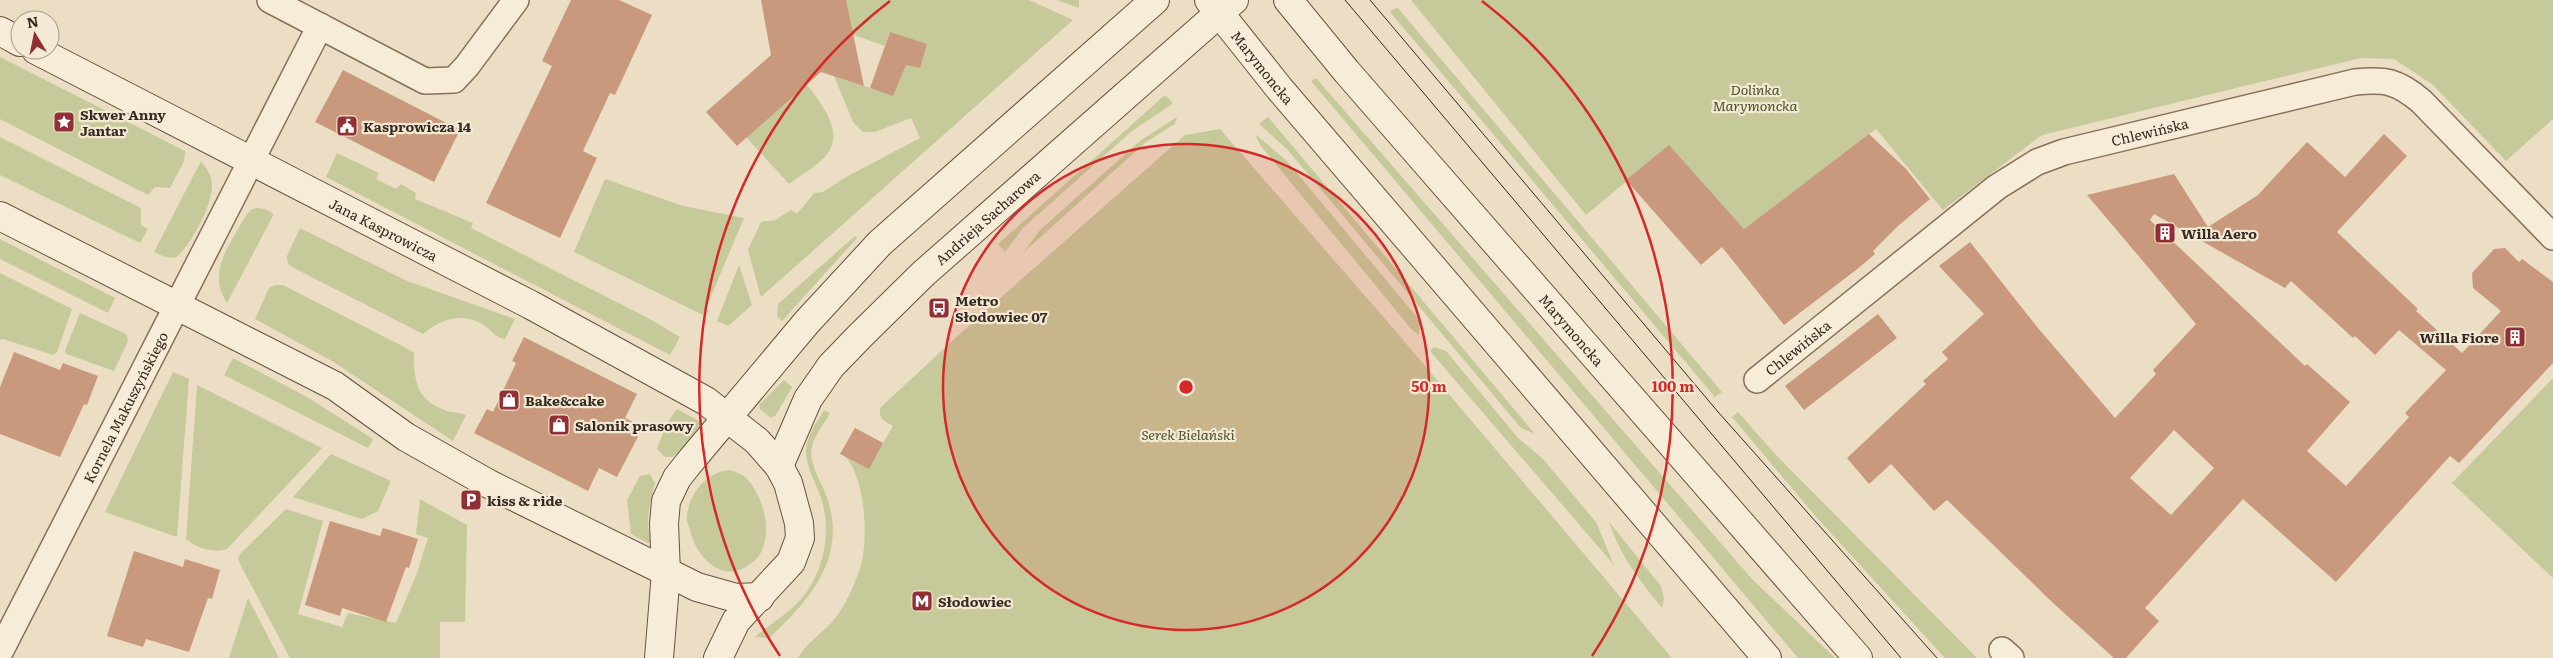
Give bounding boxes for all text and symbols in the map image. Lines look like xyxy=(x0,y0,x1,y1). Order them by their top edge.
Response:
north arrow xyxy=(10,10,60,60)
text: N xyxy=(25,10,40,32)
street label: Marymoncka xyxy=(1227,26,1299,109)
park label: Dolinka Marymoncka xyxy=(1713,79,1797,115)
place label: Skwer Anny Jantar xyxy=(80,104,166,140)
place icon: Skwer Anny Jantar xyxy=(52,110,76,134)
street label: Chlewińska xyxy=(2109,112,2191,150)
public building icon: Kasprowicza 14 xyxy=(335,114,359,138)
place label: Kasprowicza 14 xyxy=(363,116,472,136)
street label: Andrieja Sacharowa xyxy=(930,165,1045,269)
street label: Jana Kasprowicza xyxy=(326,193,442,266)
building icon: Willa Aero xyxy=(2153,221,2177,245)
place label: Willa Aero xyxy=(2181,223,2257,243)
street label: Marymoncka xyxy=(1535,289,1609,370)
place label: Metro Słodowiec 07 xyxy=(955,290,1048,326)
bus stop icon: Metro Słodowiec 07 xyxy=(927,296,951,320)
street label: Chlewińska xyxy=(1761,315,1835,380)
building icon: Willa Fiore xyxy=(2503,325,2527,349)
place label: Willa Fiore xyxy=(2420,327,2499,347)
street label: Kornela Makuszyńskiego xyxy=(78,328,172,486)
text: 50 m xyxy=(1411,374,1447,397)
text: 100 m xyxy=(1652,374,1694,397)
centre of rings xyxy=(1177,378,1195,396)
shop icon: Bake&cake xyxy=(497,388,521,412)
place label: Bake&cake xyxy=(525,390,604,410)
shop icon: Salonik prasowy xyxy=(547,413,571,437)
place label: Salonik prasowy xyxy=(575,415,694,435)
park label: Serek Bielański xyxy=(1141,424,1235,444)
parking icon: kiss & ride xyxy=(459,488,483,512)
place label: kiss & ride xyxy=(487,490,563,510)
metro station icon: Słodowiec xyxy=(910,589,934,613)
place label: Słodowiec xyxy=(938,591,1012,611)

